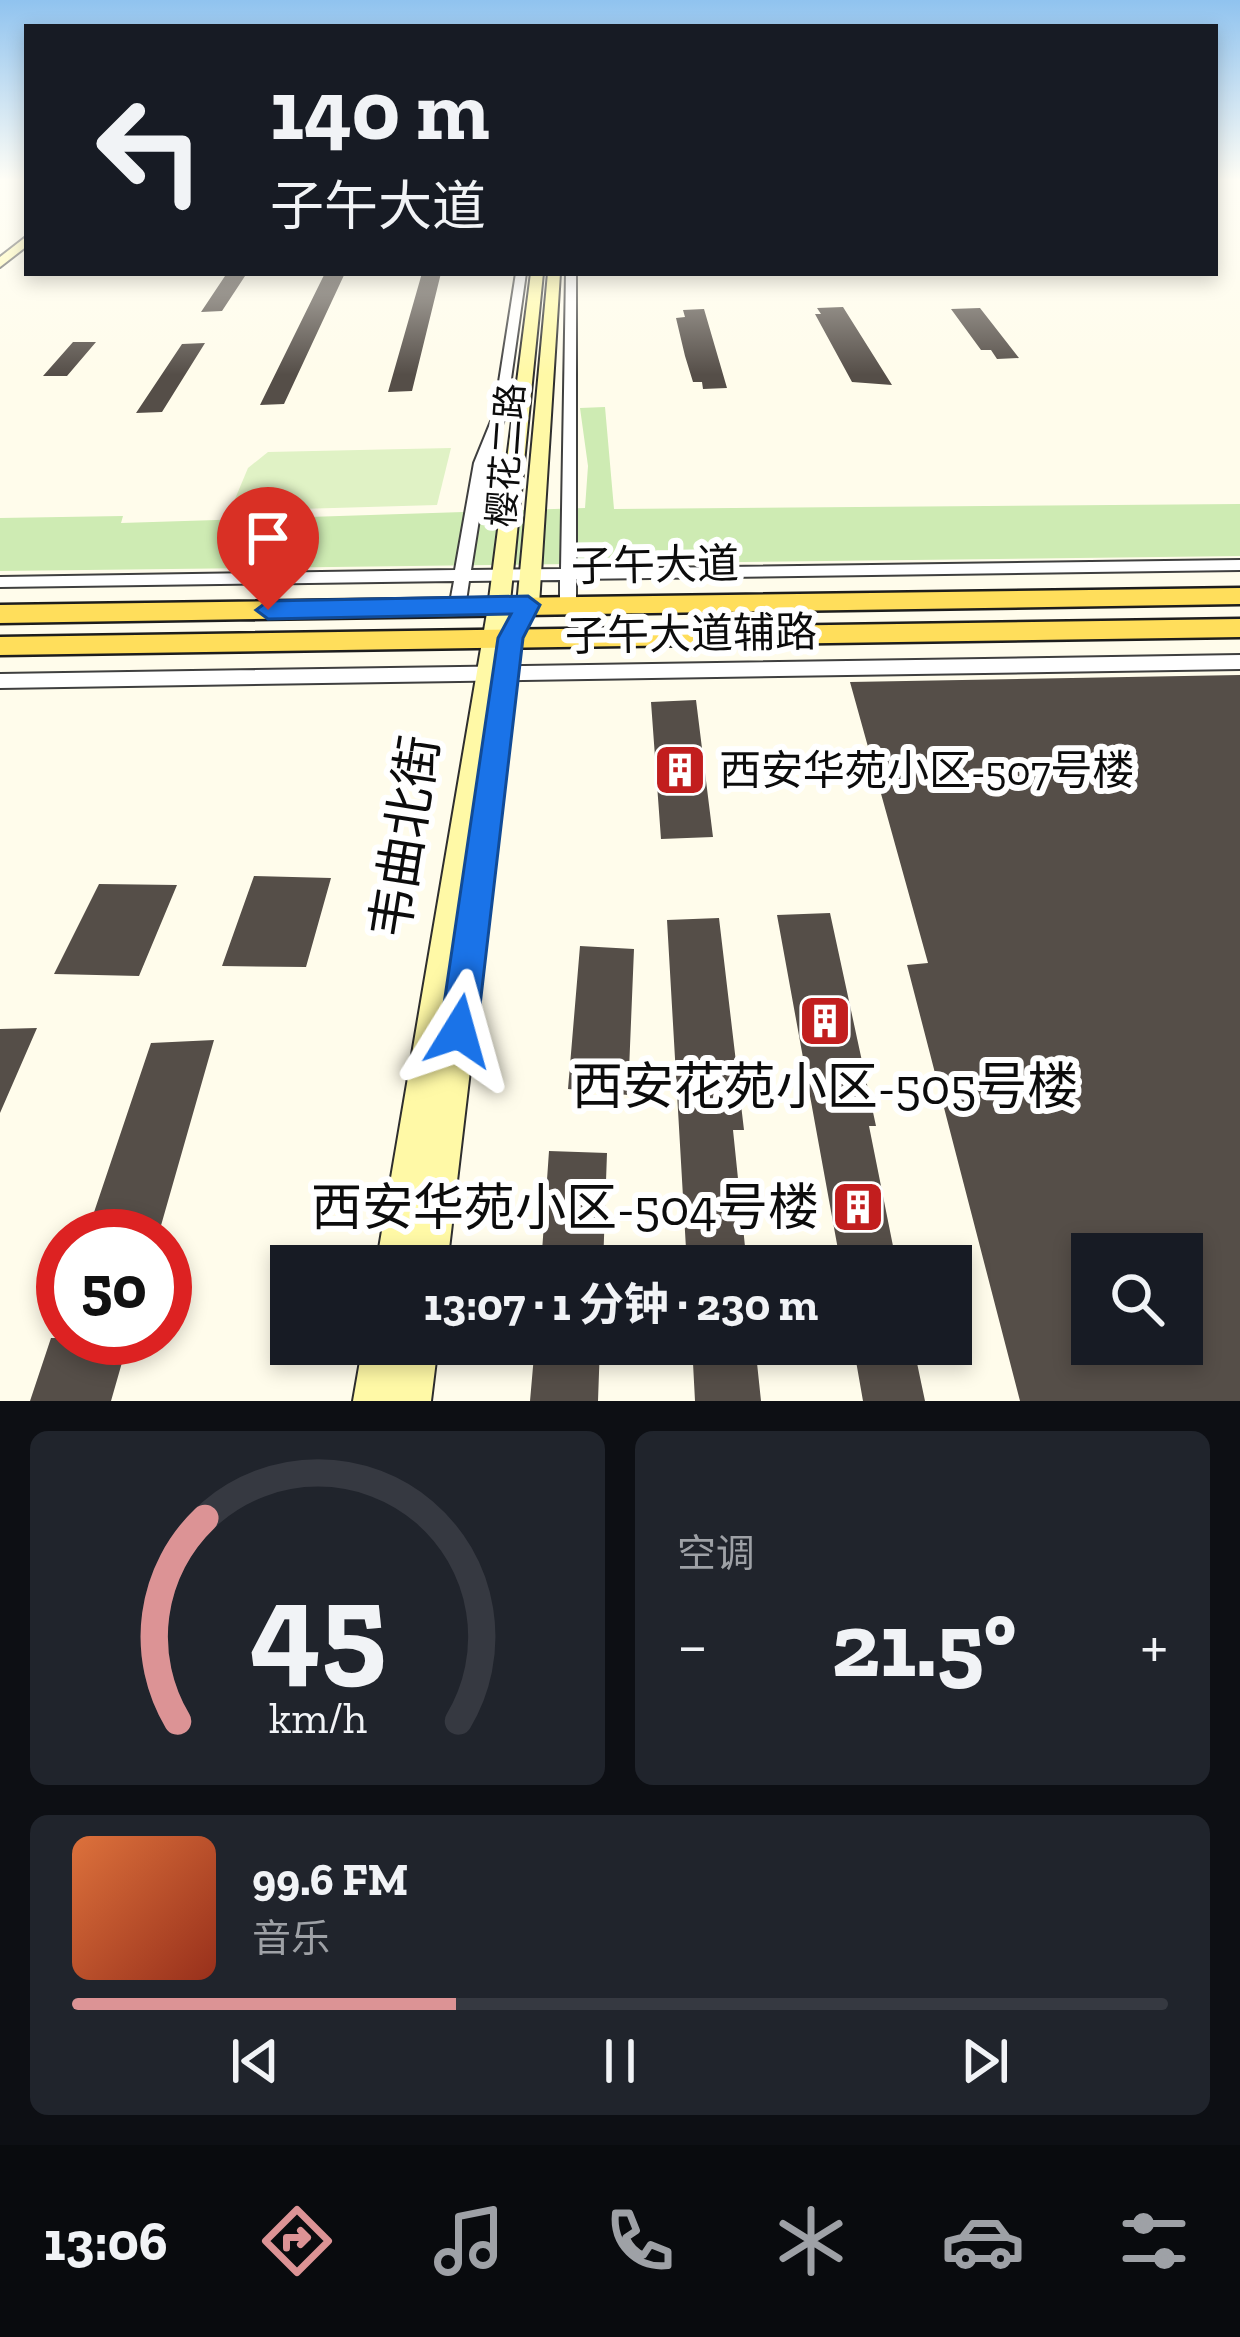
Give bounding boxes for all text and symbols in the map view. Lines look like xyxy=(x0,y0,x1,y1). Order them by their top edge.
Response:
text: 140 m xyxy=(270,60,490,161)
icon: left xyxy=(72,72,228,228)
text: 子午大道 xyxy=(270,174,486,239)
street label: 樱花二路 xyxy=(480,382,532,528)
pin xyxy=(217,487,319,610)
icon: arrive xyxy=(235,505,301,571)
street label: 子午大道 xyxy=(571,538,739,592)
street label: 子午大道辅路 xyxy=(565,606,817,662)
street label: 韦曲北街 xyxy=(359,731,451,943)
building icon: 西安华苑小区-507号楼 xyxy=(652,742,708,798)
place label: 西安华苑小区-507号楼 xyxy=(719,745,1135,796)
position arrow xyxy=(396,968,522,1094)
building icon: 西安花苑小区-505号楼 xyxy=(797,993,853,1049)
place label: 西安花苑小区-505号楼 xyxy=(572,1056,1078,1117)
place label: 西安华苑小区-504号楼 xyxy=(311,1177,819,1238)
building icon: 西安华苑小区-504号楼 xyxy=(830,1179,886,1235)
speed limit sign: 50 xyxy=(36,1209,192,1365)
map controls xyxy=(1071,1233,1203,1365)
button: search xyxy=(1071,1233,1203,1365)
text: 13:07 · 1 分钟 · 230 m xyxy=(424,1278,818,1332)
text: 空调 xyxy=(677,1530,755,1577)
text: 45 xyxy=(249,1552,386,1702)
text: 21.5° xyxy=(832,1591,1016,1699)
text: − xyxy=(677,1606,708,1685)
text: + xyxy=(1140,1606,1168,1685)
text: km/h xyxy=(269,1693,366,1744)
text: 99.6 FM xyxy=(252,1853,408,1907)
text: 音乐 xyxy=(252,1915,330,1962)
icon: previous xyxy=(222,2028,288,2094)
icon: pause xyxy=(587,2028,653,2094)
icon: next xyxy=(952,2028,1018,2094)
icon: directions xyxy=(255,2199,339,2283)
icon: music xyxy=(427,2199,511,2283)
icon: phone xyxy=(598,2199,682,2283)
icon: climate xyxy=(769,2199,853,2283)
icon: car xyxy=(941,2199,1025,2283)
icon: filters xyxy=(1112,2199,1196,2283)
text: 13:06 xyxy=(44,2209,168,2274)

